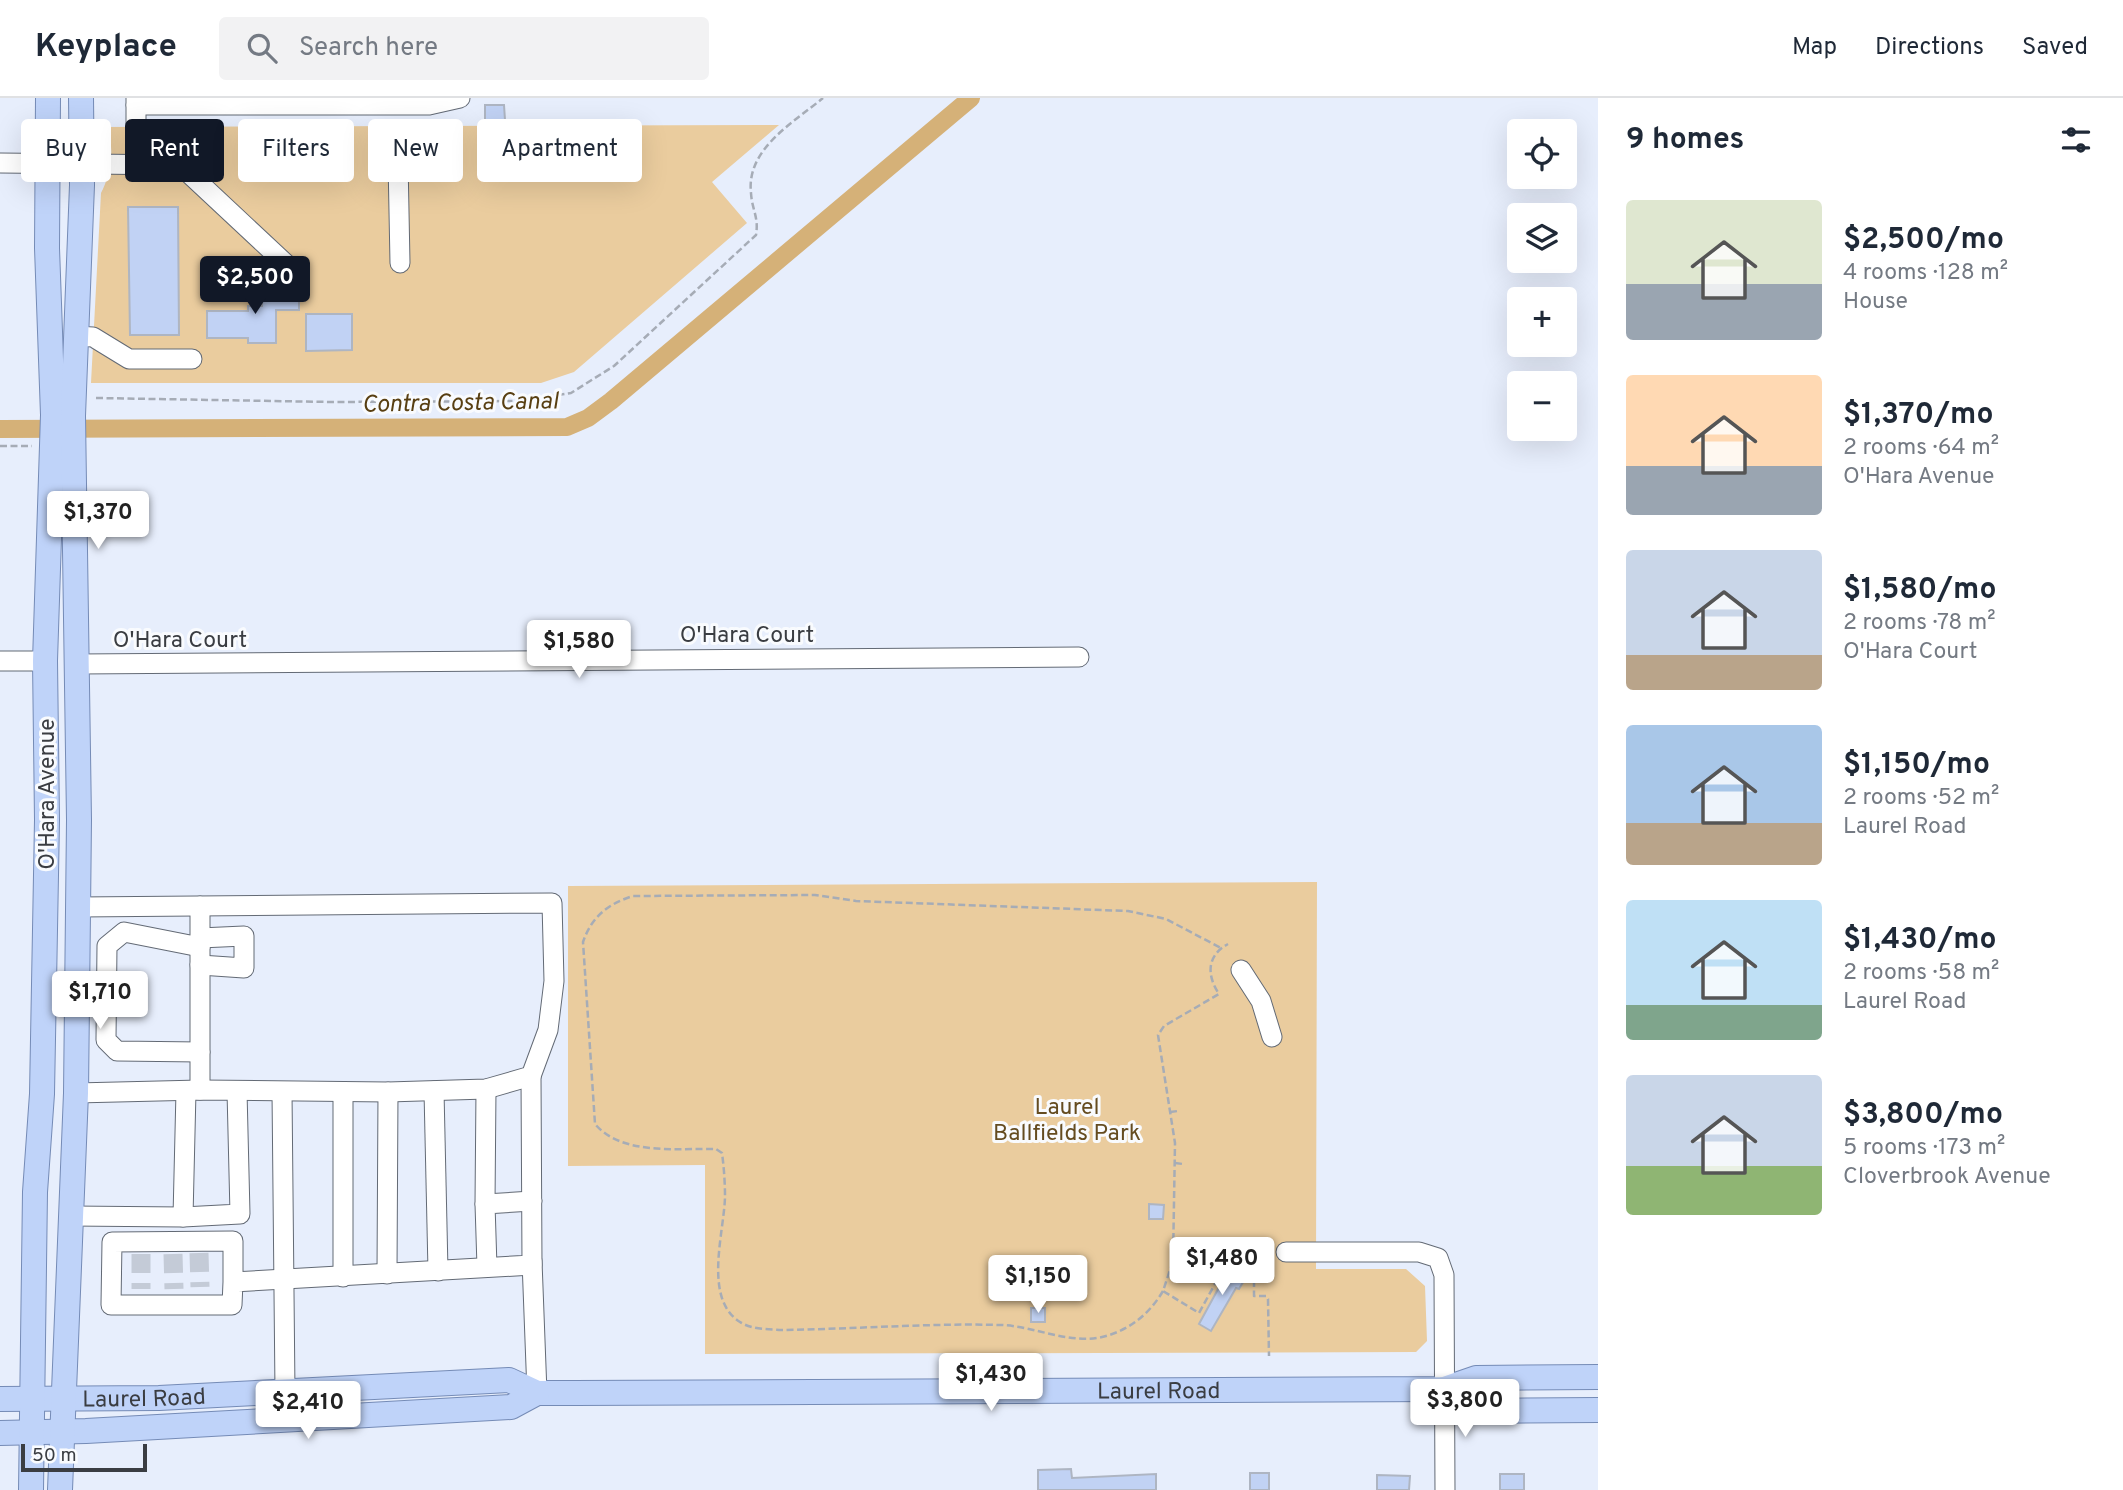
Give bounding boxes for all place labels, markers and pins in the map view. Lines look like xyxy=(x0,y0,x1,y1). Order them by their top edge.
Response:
pin: $2,500 xyxy=(198,256,312,316)
pin: $1,370 xyxy=(41,491,155,551)
pin: $1,580 xyxy=(522,620,636,680)
pin: $1,710 xyxy=(43,972,157,1031)
pin: $1,480 xyxy=(1165,1238,1279,1297)
pin: $1,150 xyxy=(981,1256,1095,1315)
pin: $1,430 xyxy=(934,1354,1048,1413)
pin: $3,800 xyxy=(1408,1380,1522,1439)
pin: $2,410 xyxy=(251,1382,365,1441)

